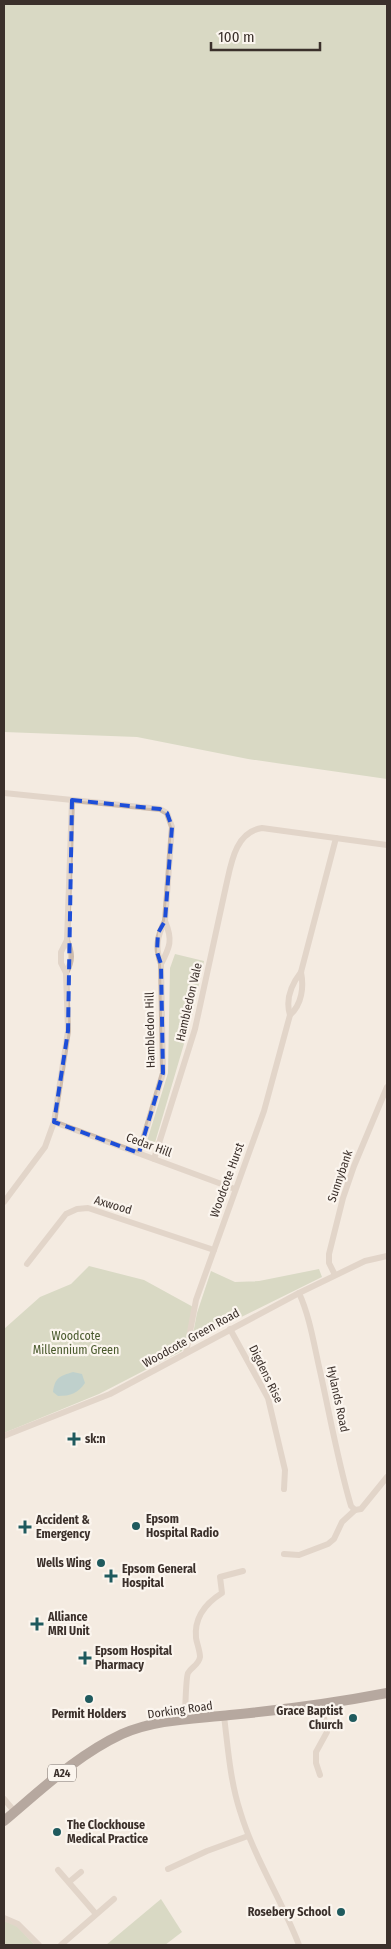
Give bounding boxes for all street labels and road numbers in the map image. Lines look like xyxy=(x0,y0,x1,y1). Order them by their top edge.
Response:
street label: Hambledon Vale xyxy=(173,961,205,1043)
street label: Hambledon Hill xyxy=(142,992,158,1068)
street label: Cedar Hill xyxy=(124,1130,174,1160)
street label: Woodcote Hurst xyxy=(207,1141,247,1219)
street label: Sunnybank xyxy=(325,1148,356,1204)
street label: Axwood xyxy=(93,1193,133,1217)
street label: Woodcote Green Road xyxy=(140,1306,242,1370)
street label: Digdens Rise xyxy=(246,1343,286,1405)
street label: Hylands Road xyxy=(324,1365,352,1433)
street label: Dorking Road xyxy=(146,1698,214,1722)
road number: A24 xyxy=(48,1765,76,1782)

